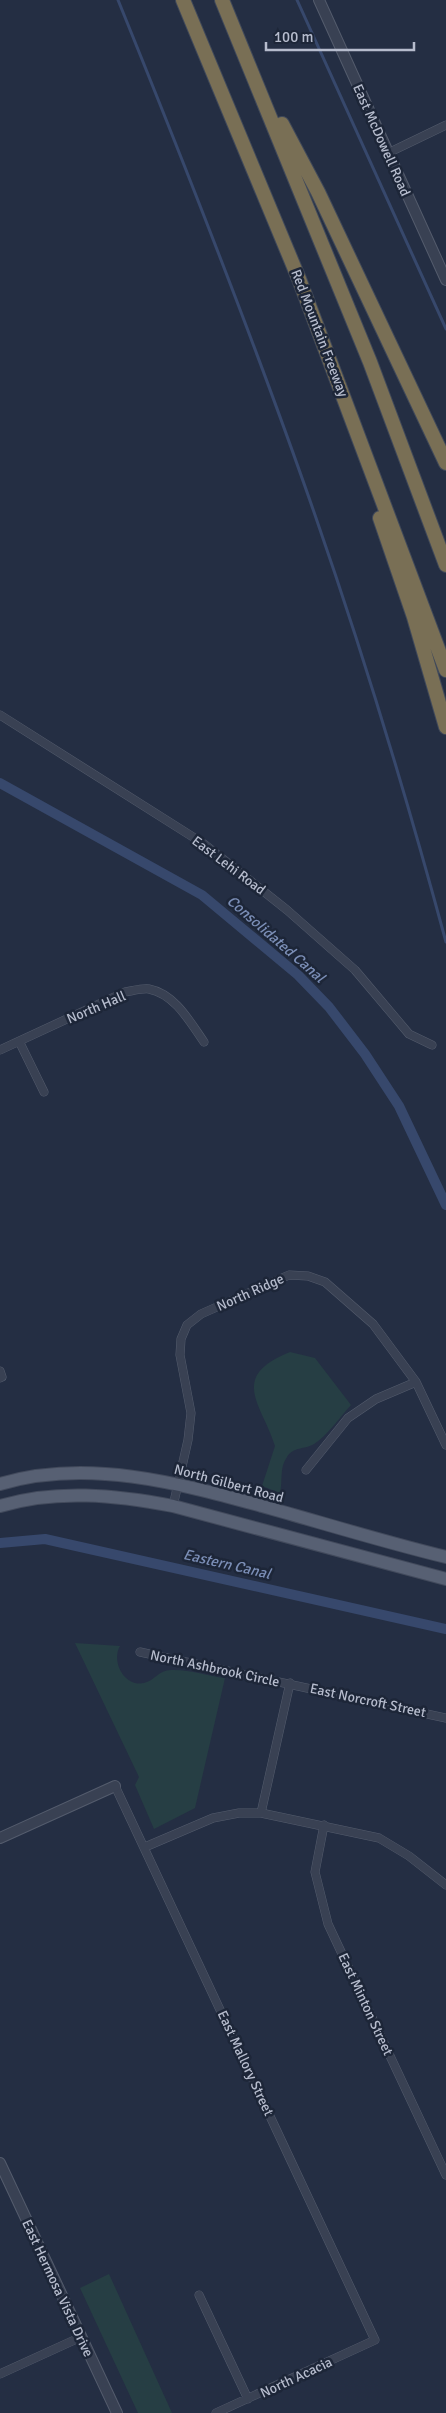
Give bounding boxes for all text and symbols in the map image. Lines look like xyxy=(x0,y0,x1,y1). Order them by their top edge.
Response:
scale bar xyxy=(266,20,414,52)
text: 100 m xyxy=(274,28,314,46)
street label: East McDowell Road xyxy=(349,81,414,199)
street label: Red Mountain Freeway xyxy=(287,267,352,400)
street label: East Lehi Road xyxy=(189,832,269,899)
water label: Consolidated Canal xyxy=(223,892,330,987)
street label: North Hall xyxy=(64,987,128,1027)
street label: North Ridge xyxy=(214,1270,286,1315)
street label: North Gilbert Road xyxy=(172,1461,285,1506)
water label: Eastern Canal xyxy=(182,1545,274,1583)
street label: North Ashbrook Circle xyxy=(149,1646,281,1691)
street label: East Norcroft Street xyxy=(308,1680,428,1721)
street label: East Minton Street xyxy=(334,1950,397,2058)
street label: East Mallory Street xyxy=(214,2008,277,2119)
street label: East Hermosa Vista Drive xyxy=(18,2217,97,2360)
street label: North Acacia xyxy=(257,2353,335,2402)

